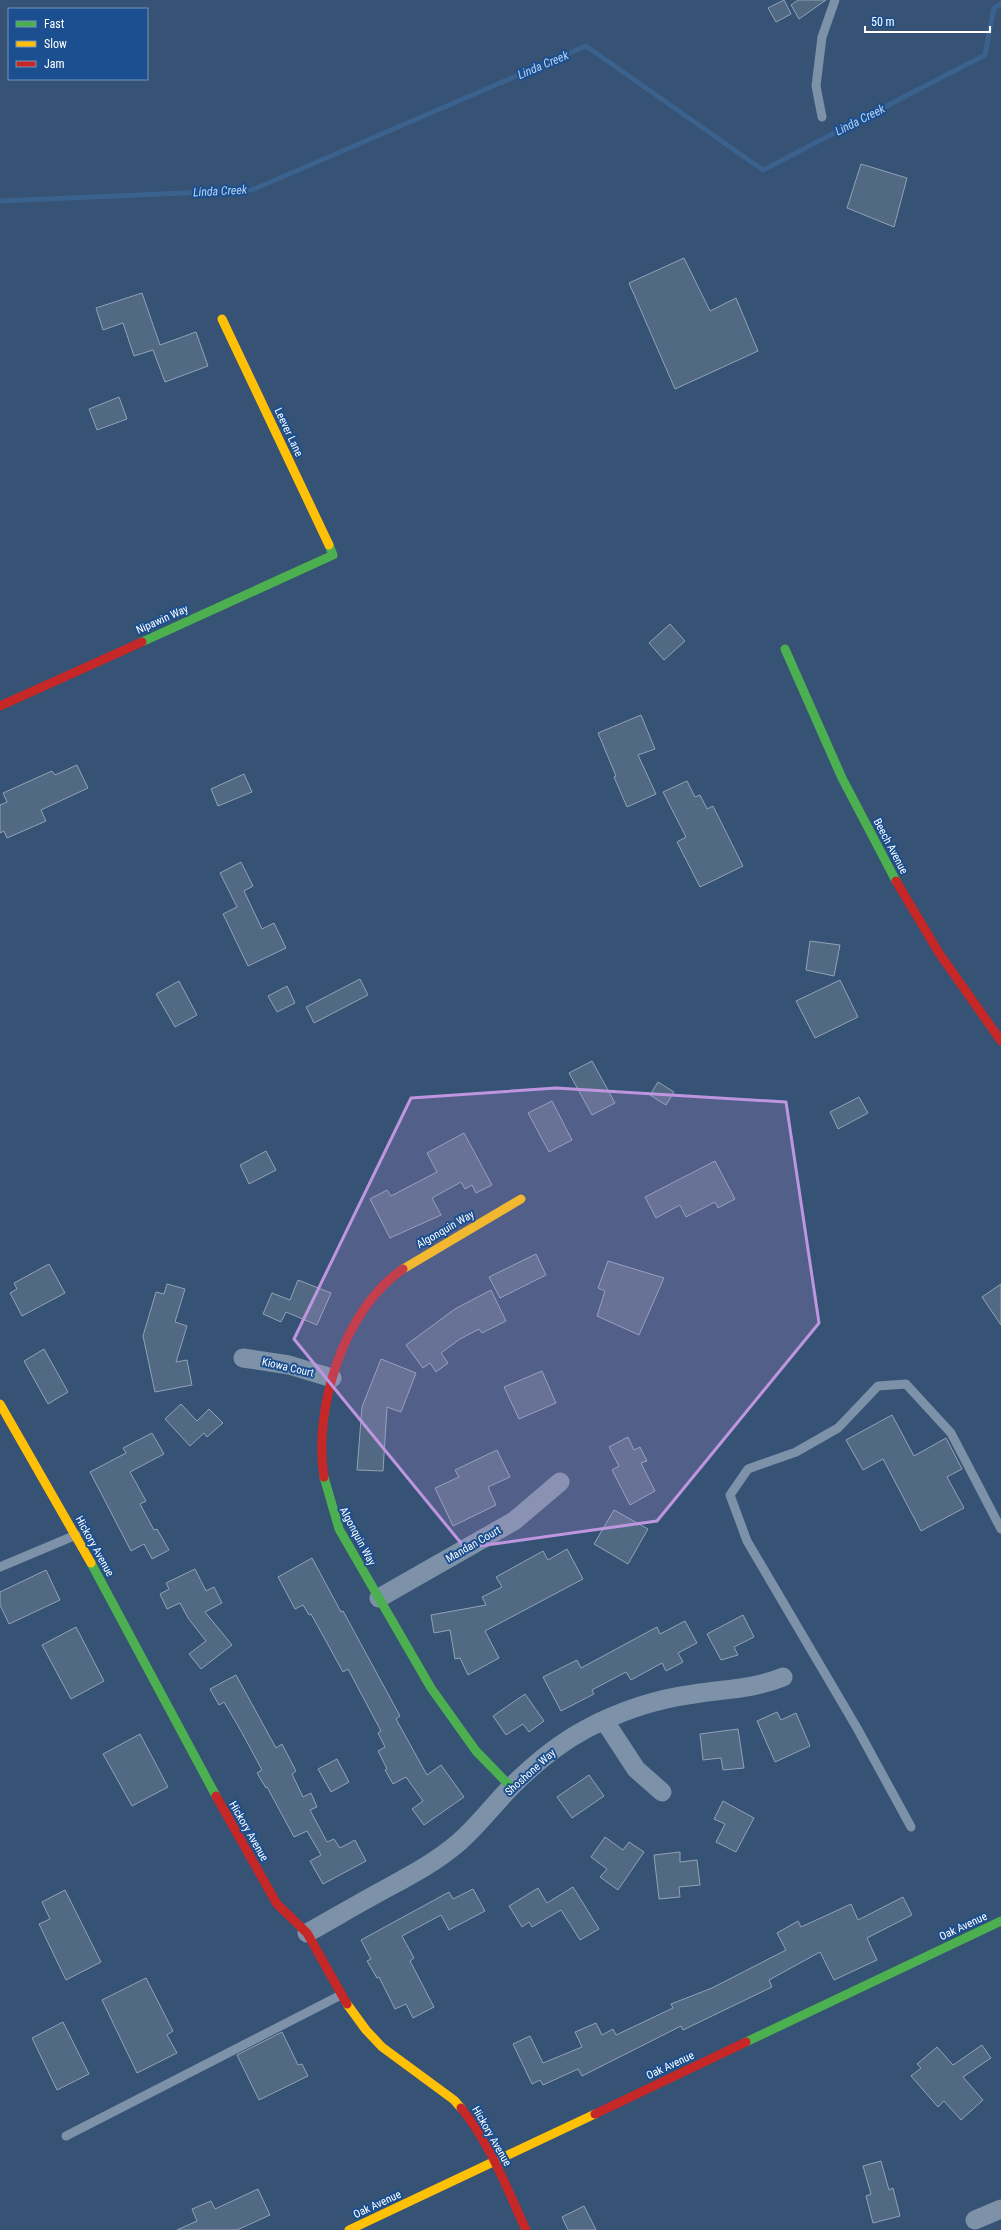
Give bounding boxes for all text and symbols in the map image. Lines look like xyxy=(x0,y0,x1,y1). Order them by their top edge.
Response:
legend xyxy=(8,8,148,80)
scale bar xyxy=(865,8,990,34)
text: 50 m xyxy=(871,15,895,29)
text: Fast xyxy=(44,17,65,31)
text: Slow xyxy=(44,37,67,51)
water label: Linda Creek xyxy=(515,48,571,82)
text: Jam xyxy=(44,57,65,71)
water label: Linda Creek xyxy=(833,101,888,139)
water label: Linda Creek xyxy=(193,183,248,199)
street label: Leever Lane xyxy=(272,406,305,459)
street label: Nipawin Way xyxy=(134,602,191,637)
street label: Beech Avenue xyxy=(871,816,911,876)
street label: Algonquin Way xyxy=(414,1208,477,1251)
street label: Kiowa Court xyxy=(261,1355,315,1380)
street label: Algonquin Way xyxy=(337,1505,379,1568)
street label: Hickory Avenue xyxy=(73,1514,117,1579)
street label: Mandan Court xyxy=(443,1523,503,1565)
street label: Shoshone Way xyxy=(502,1746,559,1798)
street label: Hickory Avenue xyxy=(226,1799,271,1864)
street label: Oak Avenue xyxy=(937,1910,989,1943)
street label: Oak Avenue xyxy=(644,2049,696,2082)
street label: Hickory Avenue xyxy=(469,2104,514,2169)
street label: Oak Avenue xyxy=(351,2188,403,2221)

